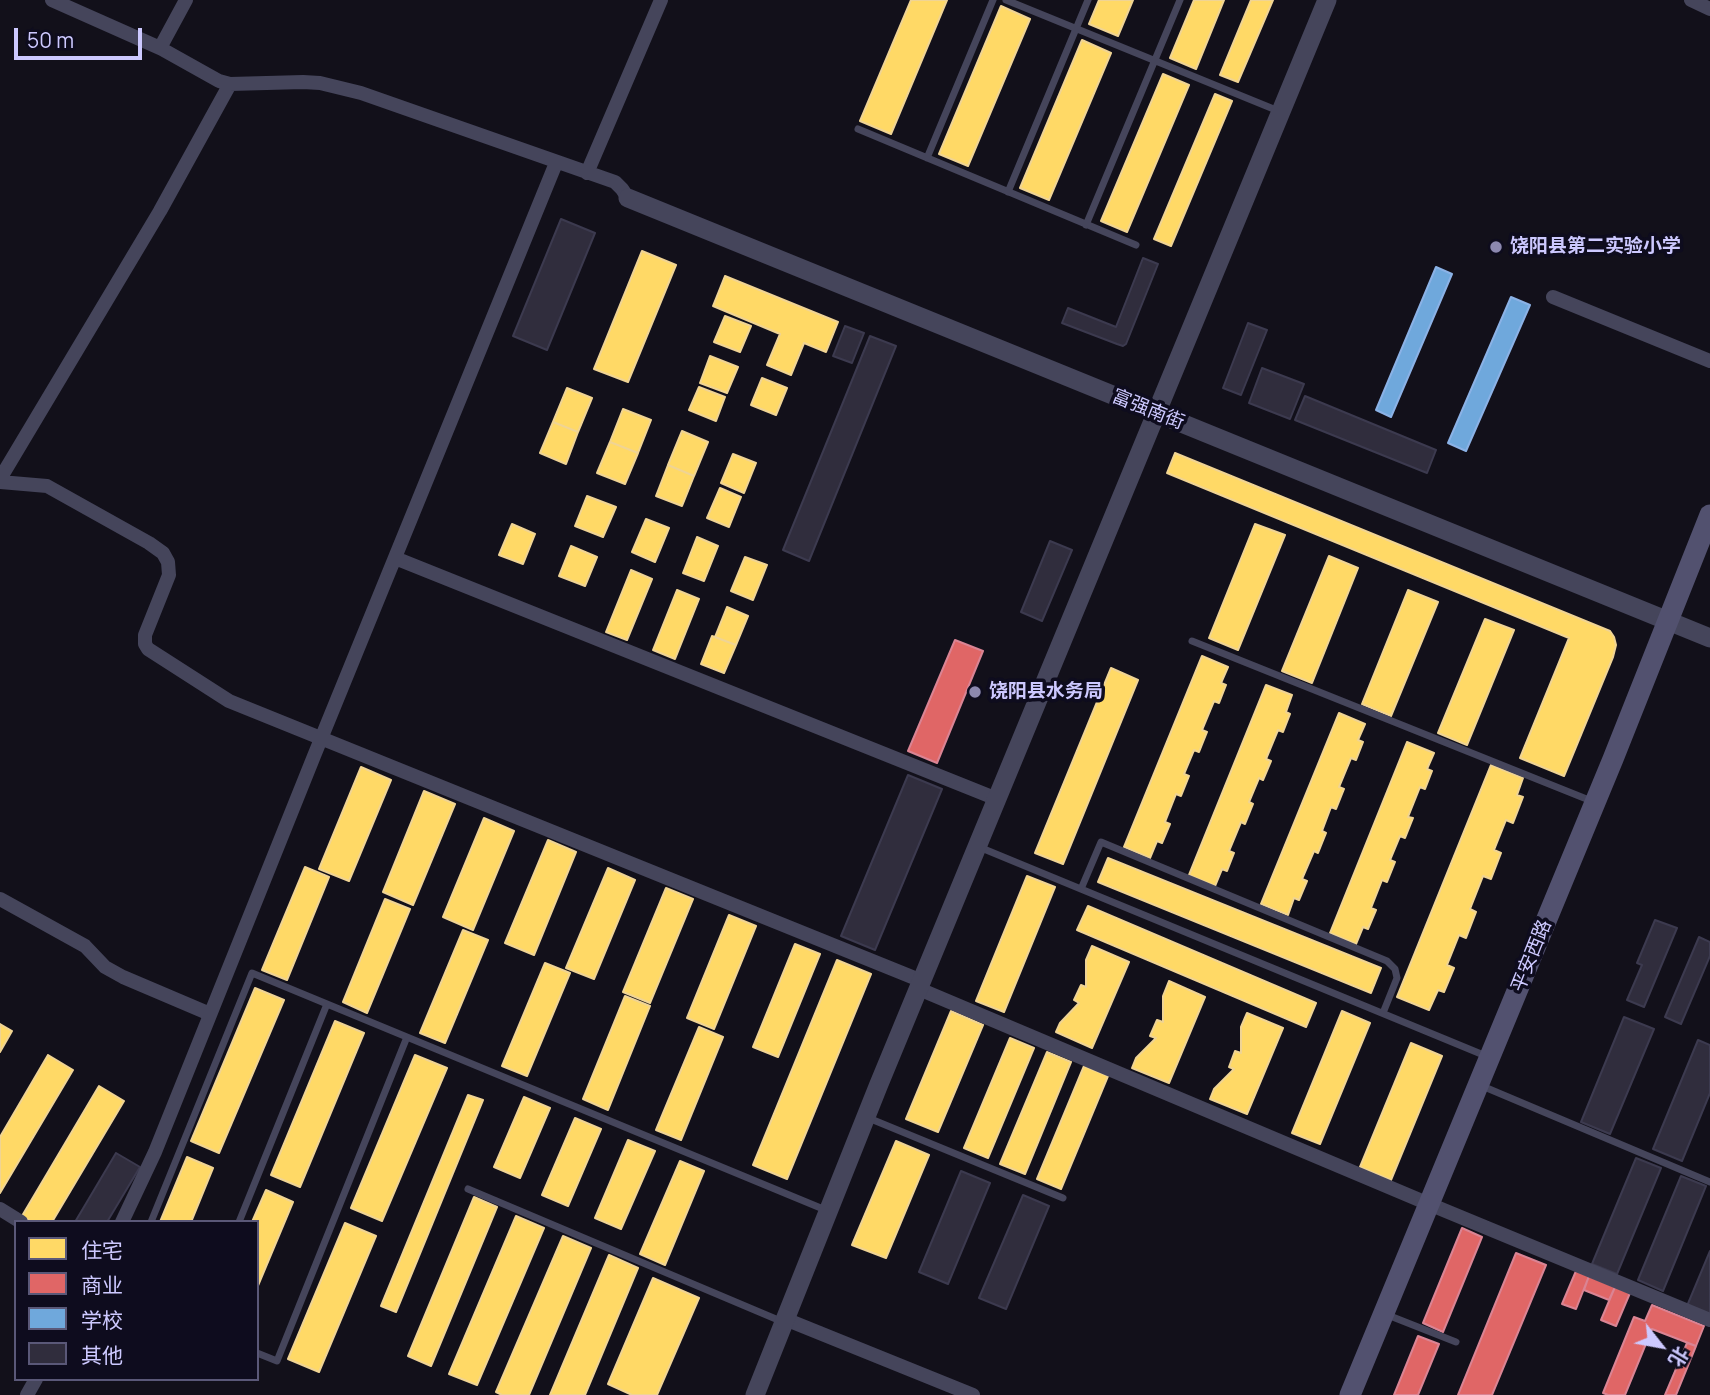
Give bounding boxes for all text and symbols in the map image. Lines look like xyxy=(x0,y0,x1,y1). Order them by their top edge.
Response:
scale bar xyxy=(18,14,145,58)
text: 50 m xyxy=(27,26,74,54)
place label: 饶阳县第二实验小学 xyxy=(1510,236,1681,258)
marker: 饶阳县第二实验小学 xyxy=(1488,239,1504,255)
street label: 富强南街 xyxy=(1108,385,1188,435)
place label: 饶阳县水务局 xyxy=(989,681,1103,703)
marker: 饶阳县水务局 xyxy=(967,684,983,700)
street label: 平安西路 xyxy=(1507,916,1557,996)
legend xyxy=(14,1220,259,1381)
text: 住宅 xyxy=(81,1236,123,1264)
text: 商业 xyxy=(81,1271,123,1299)
text: 学校 xyxy=(81,1306,123,1334)
north arrow xyxy=(1626,1311,1696,1381)
text: 其他 xyxy=(81,1341,123,1369)
text: 北 xyxy=(1663,1342,1695,1372)

